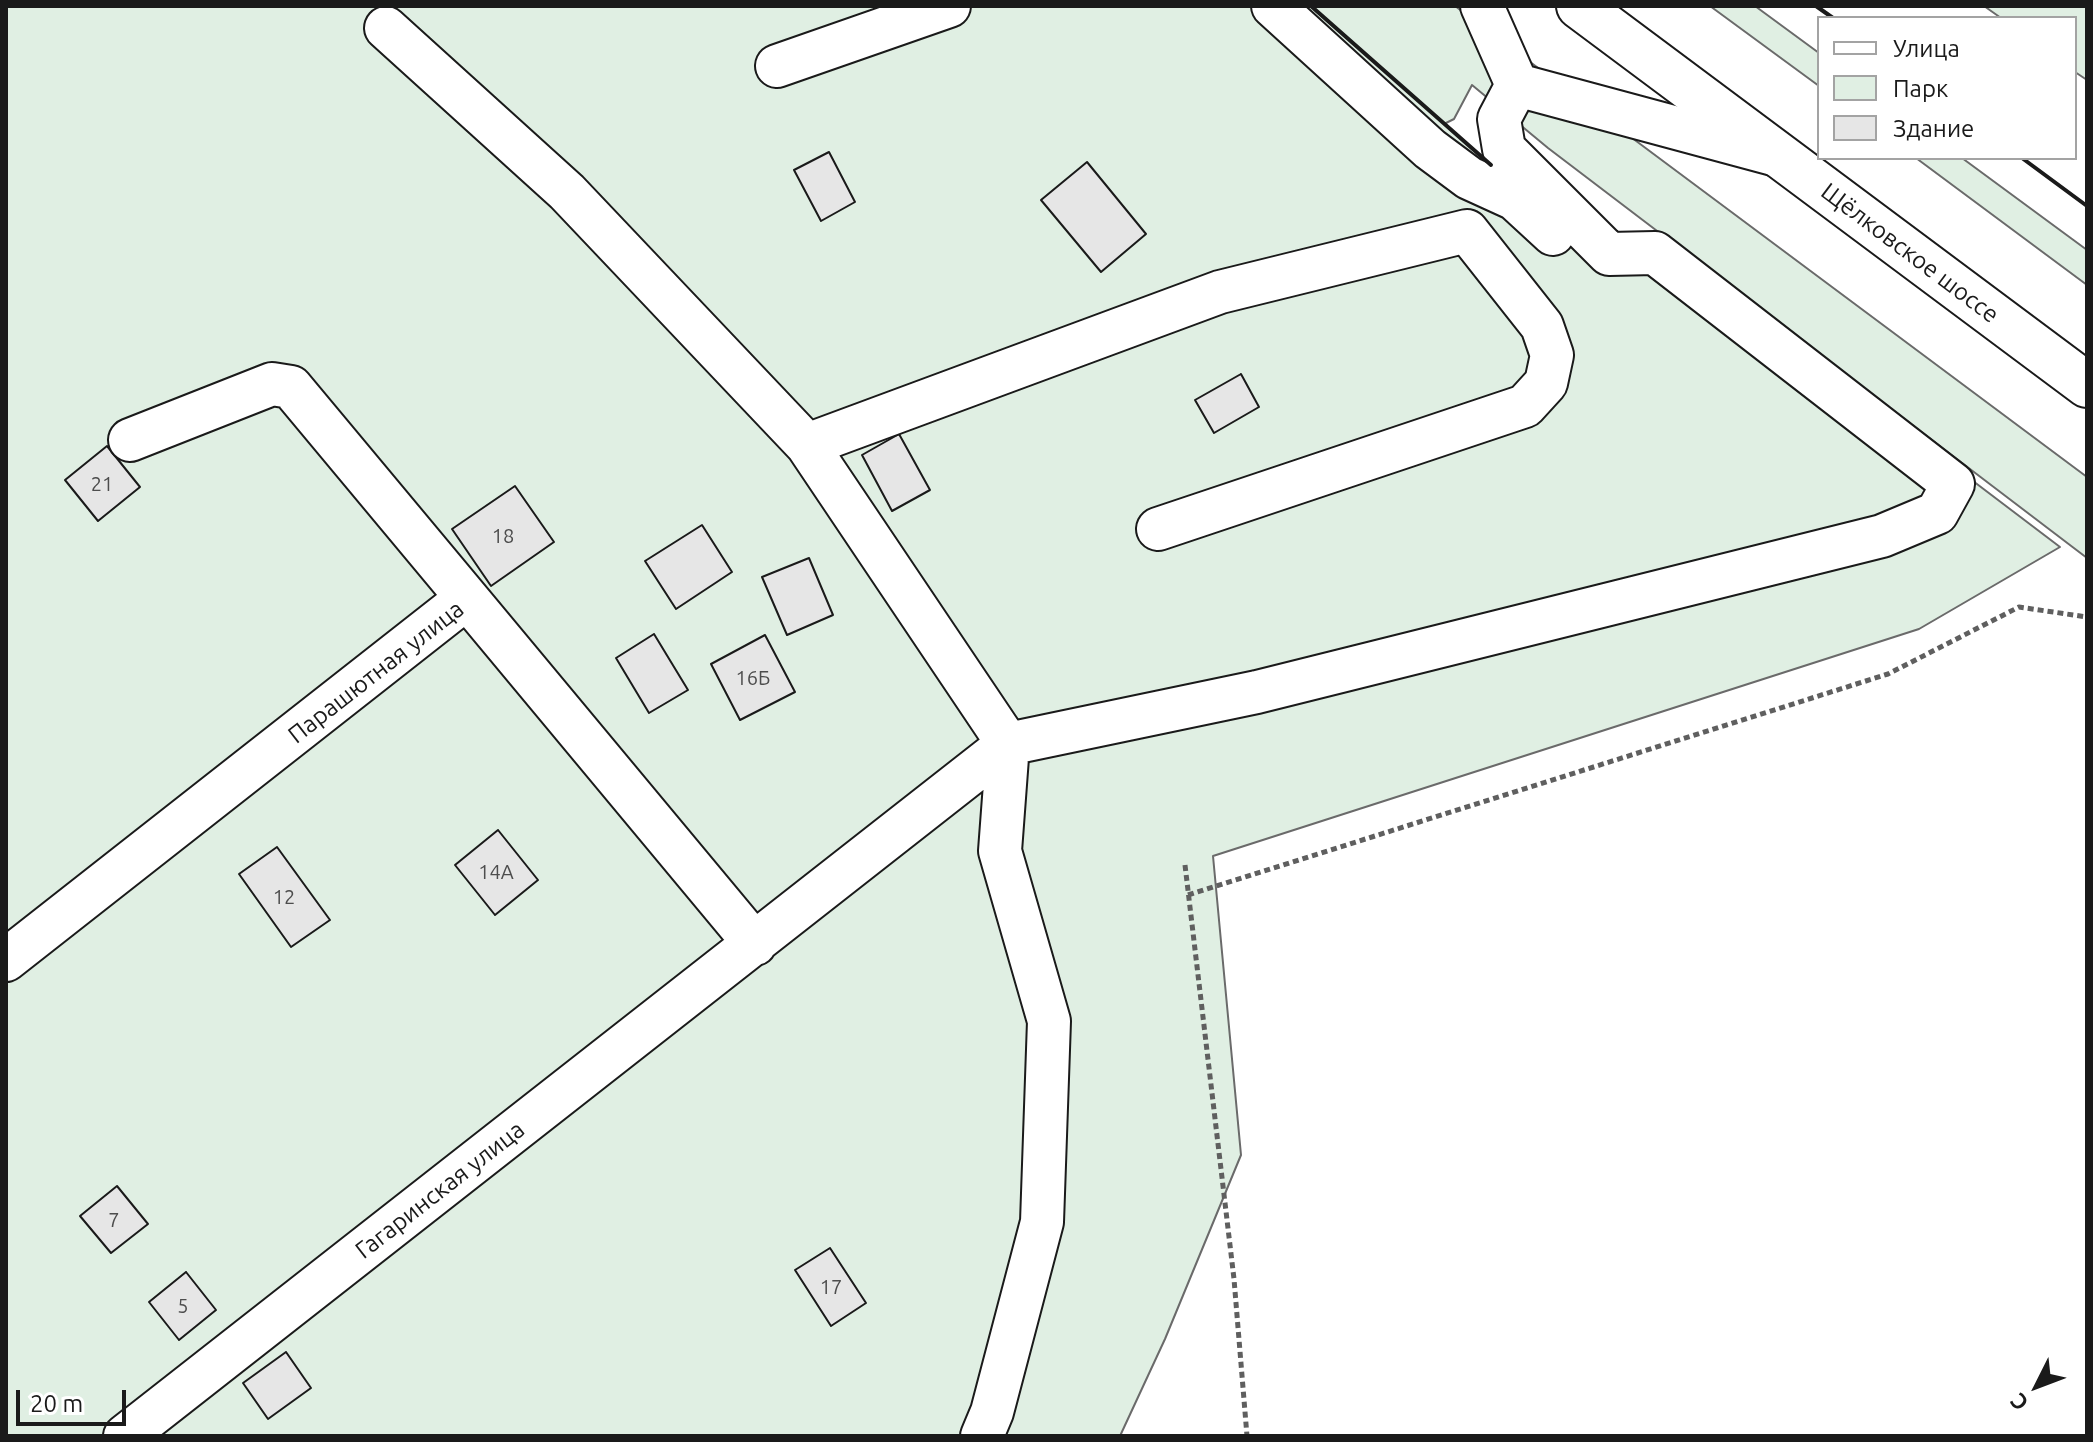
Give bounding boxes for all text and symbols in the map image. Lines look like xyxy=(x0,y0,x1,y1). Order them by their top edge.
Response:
legend xyxy=(1817,16,2077,160)
text: Улица xyxy=(1893,35,1960,62)
text: Парк xyxy=(1893,75,1948,102)
text: Здание xyxy=(1893,115,1974,142)
street label: Щёлковское шоссе xyxy=(1815,177,2005,329)
house number: 21 xyxy=(91,472,113,496)
house number: 18 xyxy=(492,524,514,548)
street label: Парашютная улица xyxy=(282,595,470,749)
house number: 16Б xyxy=(736,666,770,690)
house number: 14А xyxy=(478,860,514,884)
house number: 12 xyxy=(273,885,295,909)
street label: Гагаринская улица xyxy=(350,1115,530,1265)
house number: 7 xyxy=(108,1208,120,1232)
house number: 17 xyxy=(820,1275,842,1299)
house number: 5 xyxy=(177,1294,189,1318)
north arrow xyxy=(1997,1346,2077,1426)
scale bar xyxy=(20,1374,130,1424)
text: С xyxy=(2005,1389,2033,1416)
text: 20 m xyxy=(30,1390,83,1417)

